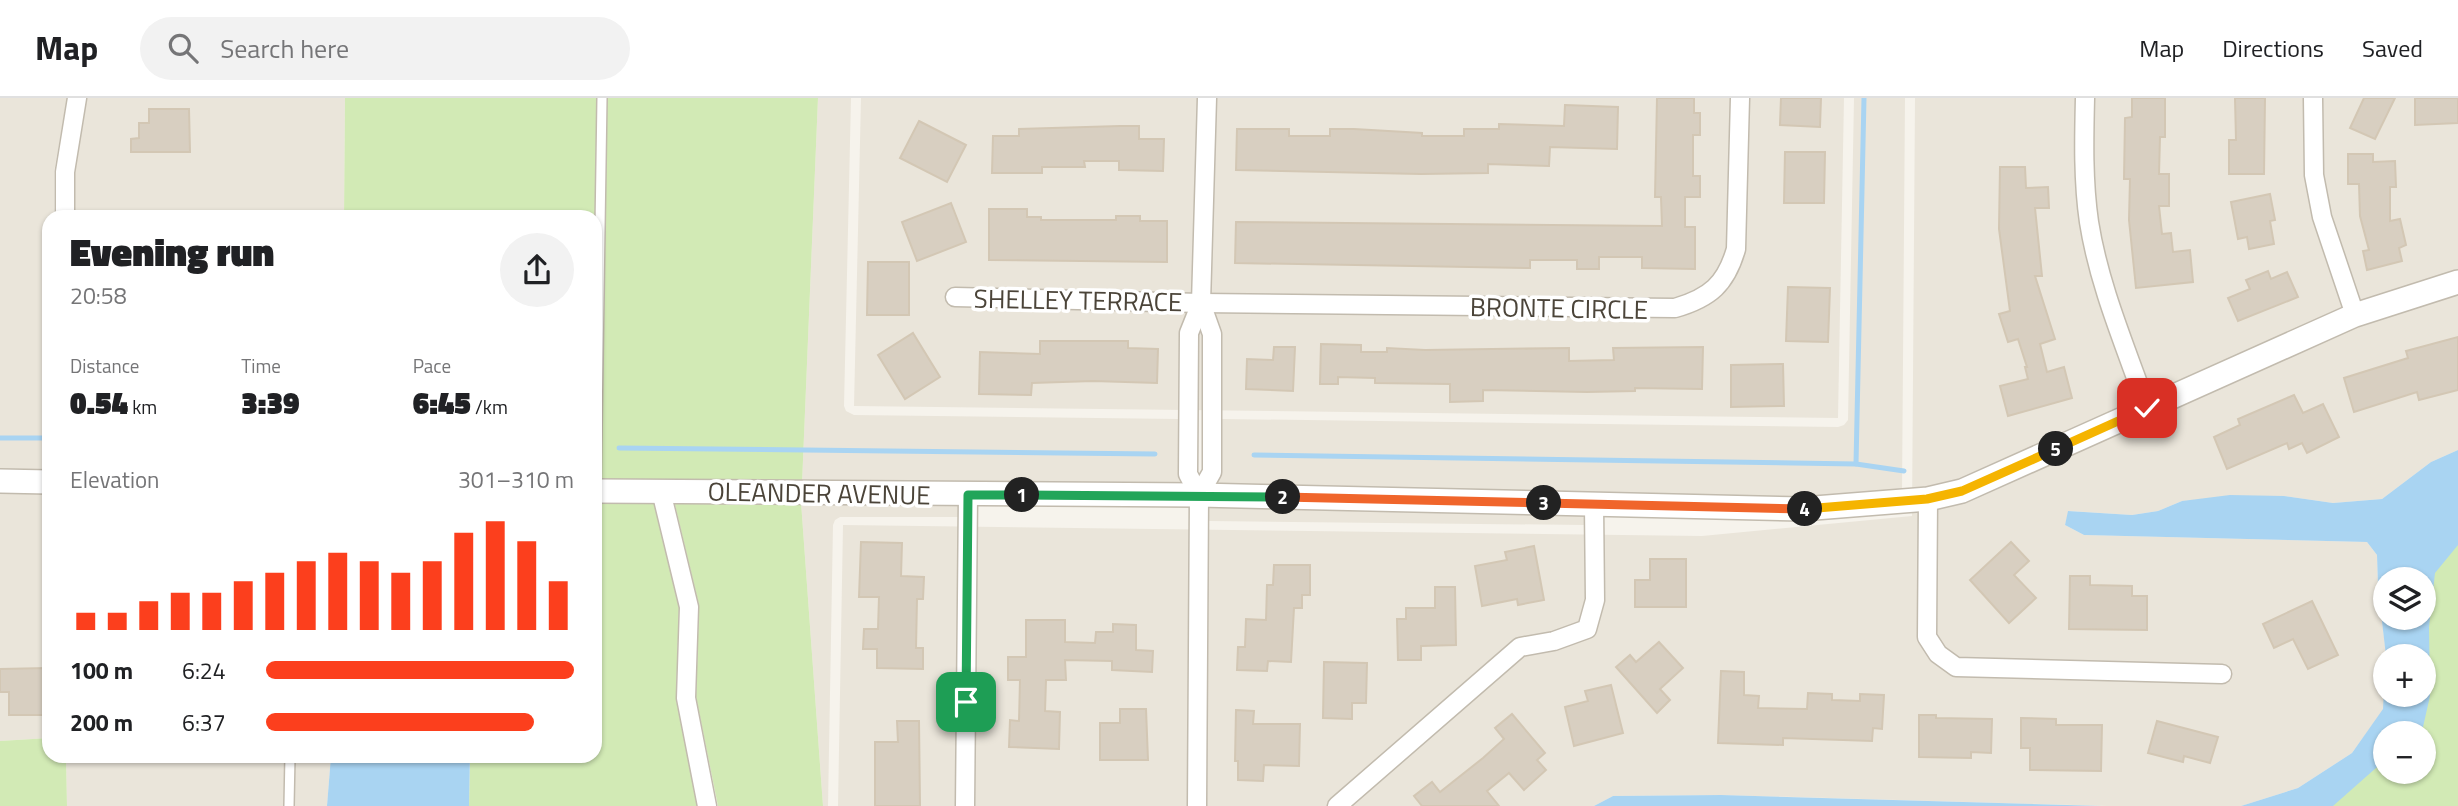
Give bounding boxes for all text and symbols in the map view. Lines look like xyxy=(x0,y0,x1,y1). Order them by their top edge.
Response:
search box xyxy=(140,17,630,80)
text: Map xyxy=(35,23,98,73)
icon: search xyxy=(164,29,202,67)
text: Search here xyxy=(220,29,349,68)
text: Map xyxy=(2139,30,2184,66)
text: Directions xyxy=(2222,30,2324,66)
text: Saved xyxy=(2362,30,2423,66)
text: Evening run xyxy=(70,223,274,281)
button: share xyxy=(500,233,574,307)
text: 20:58 xyxy=(70,278,127,313)
street label: SHELLEY TERRACE xyxy=(973,279,1183,321)
street label: BRONTE CIRCLE xyxy=(1470,287,1648,329)
text: Distance xyxy=(70,351,139,380)
text: Time xyxy=(241,351,281,380)
text: Pace xyxy=(413,351,451,380)
pin xyxy=(2117,378,2177,438)
text: 0.54 xyxy=(70,380,128,426)
text: 3:39 xyxy=(241,380,299,426)
text: 6:45 xyxy=(413,380,471,426)
icon: check xyxy=(2128,389,2166,427)
text: km xyxy=(128,392,157,421)
text: /km xyxy=(471,392,508,421)
pin: 5 xyxy=(2038,432,2074,466)
text: 5 xyxy=(2050,434,2061,463)
text: Elevation xyxy=(70,462,159,497)
text: 301–310 m xyxy=(458,462,574,497)
street label: OLEANDER AVENUE xyxy=(707,472,931,514)
pin: 1 xyxy=(1004,478,1040,512)
text: 1 xyxy=(1016,480,1027,509)
pin: 2 xyxy=(1266,480,1300,514)
text: 2 xyxy=(1277,482,1288,511)
pin: 3 xyxy=(1526,486,1562,520)
text: 3 xyxy=(1538,488,1549,517)
pin: 4 xyxy=(1787,492,1822,526)
text: 4 xyxy=(1799,494,1810,523)
map controls xyxy=(2373,567,2436,784)
button: layers xyxy=(2373,567,2436,630)
button: + xyxy=(2373,644,2436,707)
text: 100 m xyxy=(70,653,133,688)
text: 6:24 xyxy=(182,653,226,688)
pin xyxy=(936,672,996,732)
icon: arrive xyxy=(947,683,985,721)
text: 200 m xyxy=(70,705,133,740)
text: 6:37 xyxy=(182,705,226,740)
button: − xyxy=(2373,721,2436,784)

